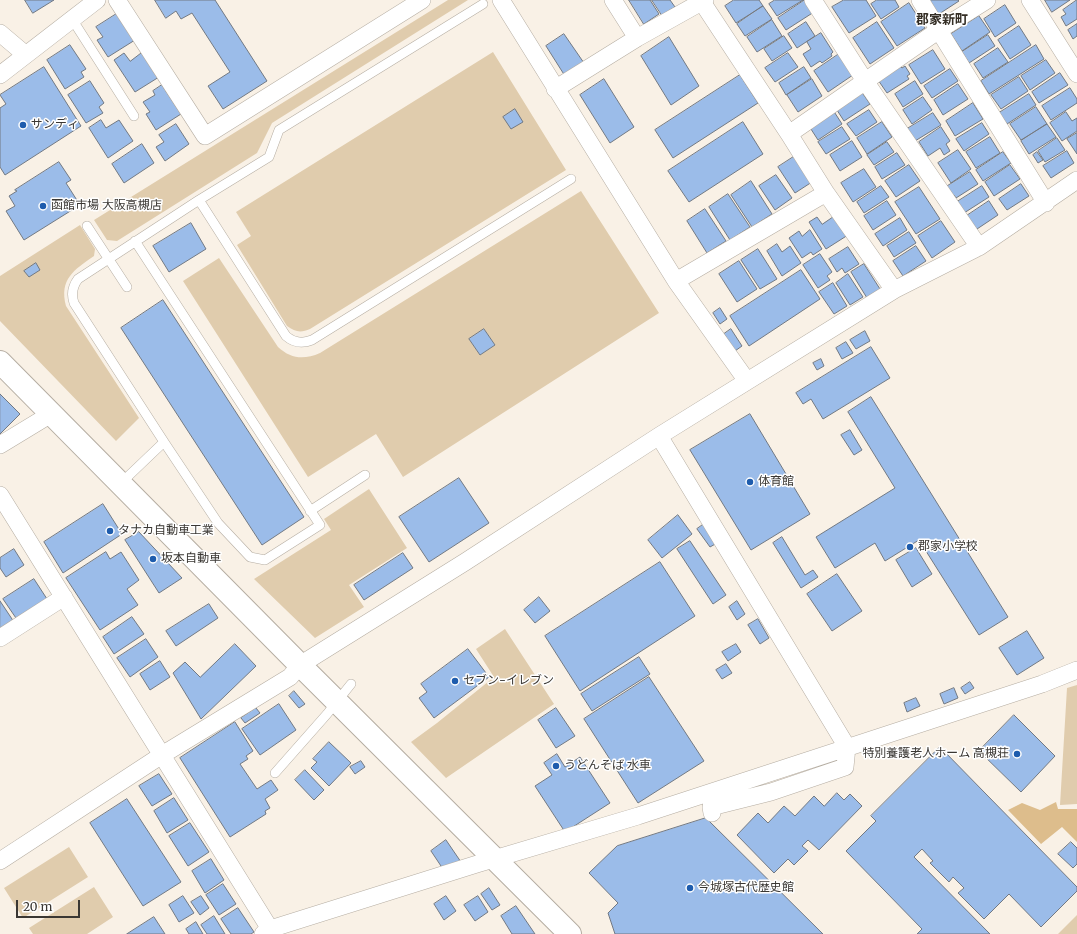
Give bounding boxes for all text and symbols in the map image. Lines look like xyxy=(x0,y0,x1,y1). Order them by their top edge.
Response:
district label: 郡家新町 xyxy=(916,12,968,28)
place label: サンディ xyxy=(31,118,79,132)
marker: サンディ xyxy=(18,120,28,130)
place label: 函館市場 大阪高槻店 xyxy=(51,199,162,213)
marker: 函館市場 大阪高槻店 xyxy=(38,201,48,211)
place label: 体育館 xyxy=(758,475,794,489)
marker: 体育館 xyxy=(745,477,755,487)
place label: タナカ自動車工業 xyxy=(118,524,214,538)
marker: タナカ自動車工業 xyxy=(105,526,115,536)
place label: 郡家小学校 xyxy=(918,540,978,554)
marker: 郡家小学校 xyxy=(905,542,915,552)
place label: 坂本自動車 xyxy=(161,552,221,566)
marker: 坂本自動車 xyxy=(148,554,158,564)
place label: セブン-イレブン xyxy=(463,674,554,688)
marker: セブン-イレブン xyxy=(450,676,460,686)
place label: 特別養護老人ホーム 高槻荘 xyxy=(862,747,1009,761)
marker: 特別養護老人ホーム 高槻荘 xyxy=(1012,749,1022,759)
place label: うどんそば 水車 xyxy=(564,759,651,773)
marker: うどんそば 水車 xyxy=(551,761,561,771)
place label: 今城塚古代歴史館 xyxy=(698,881,794,895)
marker: 今城塚古代歴史館 xyxy=(685,883,695,893)
scale bar xyxy=(18,892,82,918)
text: 20 m xyxy=(23,899,52,914)

